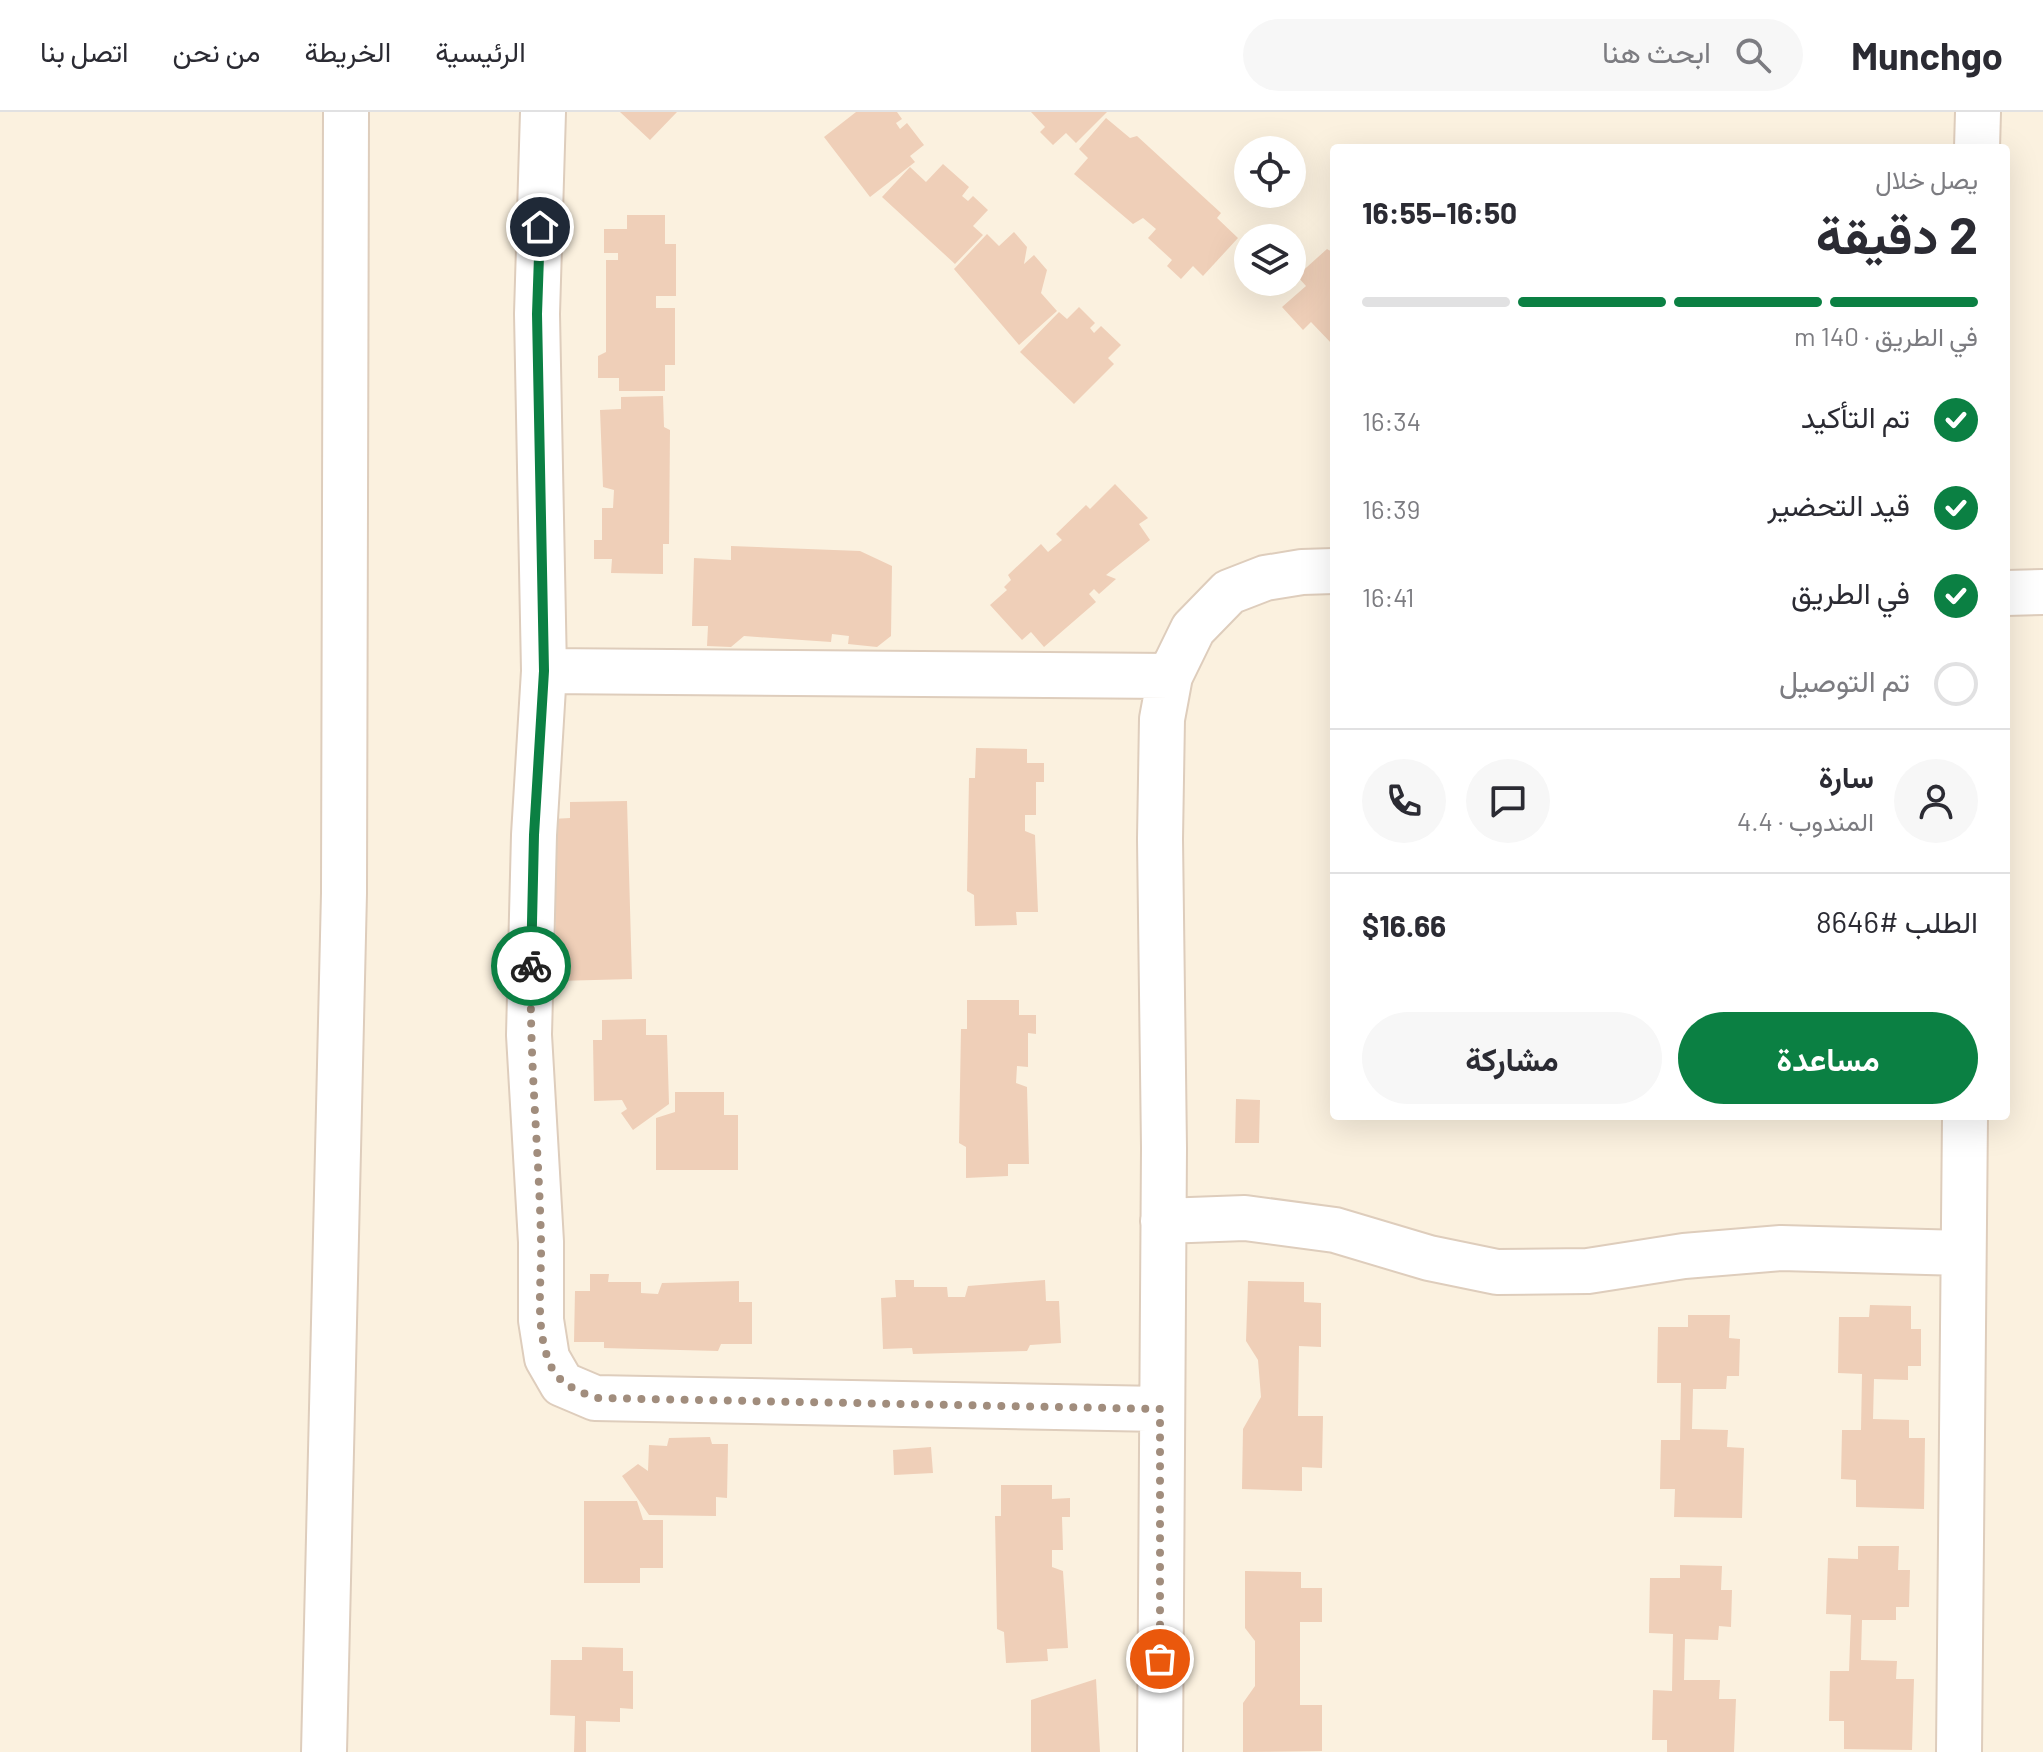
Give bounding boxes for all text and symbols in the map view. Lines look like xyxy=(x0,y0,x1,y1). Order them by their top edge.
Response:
search box xyxy=(1243,19,1803,91)
text: Munchgo xyxy=(1851,32,2003,78)
text: ابحث هنا xyxy=(1602,33,1711,69)
icon: search xyxy=(1731,33,1775,77)
text: اتصل بنا xyxy=(40,34,129,68)
text: من نحن xyxy=(173,34,261,68)
text: الخريطة xyxy=(305,34,391,68)
text: الرئيسية xyxy=(435,34,526,68)
map controls xyxy=(1234,136,1306,296)
button: locate xyxy=(1234,136,1306,208)
text: يصل خلال xyxy=(1875,163,1978,194)
pin xyxy=(506,193,574,261)
text: 16:50–16:55 xyxy=(1362,194,1517,230)
text: 2 دقيقة xyxy=(1816,202,1978,264)
icon: home xyxy=(518,205,562,249)
button: layers xyxy=(1234,224,1306,296)
text: في الطريق · 140 m xyxy=(1794,320,1978,351)
text: تم التأكيد xyxy=(1801,398,1910,434)
icon: check xyxy=(1934,398,1978,442)
text: 16:34 xyxy=(1362,405,1421,436)
text: قيد التحضير xyxy=(1767,486,1910,522)
icon: check xyxy=(1934,486,1978,530)
text: 16:39 xyxy=(1362,493,1420,524)
text: في الطريق xyxy=(1791,574,1910,610)
icon: check xyxy=(1934,574,1978,618)
text: 16:41 xyxy=(1362,581,1414,612)
text: تم التوصيل xyxy=(1779,662,1910,698)
text: سارة xyxy=(1819,758,1874,794)
button: phone xyxy=(1362,759,1446,843)
button: chat xyxy=(1466,759,1550,843)
button: person xyxy=(1894,759,1978,843)
text: المندوب · 4.4 xyxy=(1737,805,1874,836)
text: الطلب #8646 xyxy=(1816,903,1978,939)
text: $16.66 xyxy=(1362,907,1446,943)
courier xyxy=(491,926,571,1006)
icon: bike xyxy=(509,944,553,988)
button: مشاركة xyxy=(1362,1012,1662,1104)
button: مساعدة xyxy=(1678,1012,1978,1104)
pin xyxy=(1126,1625,1194,1693)
icon: bag xyxy=(1138,1637,1182,1681)

